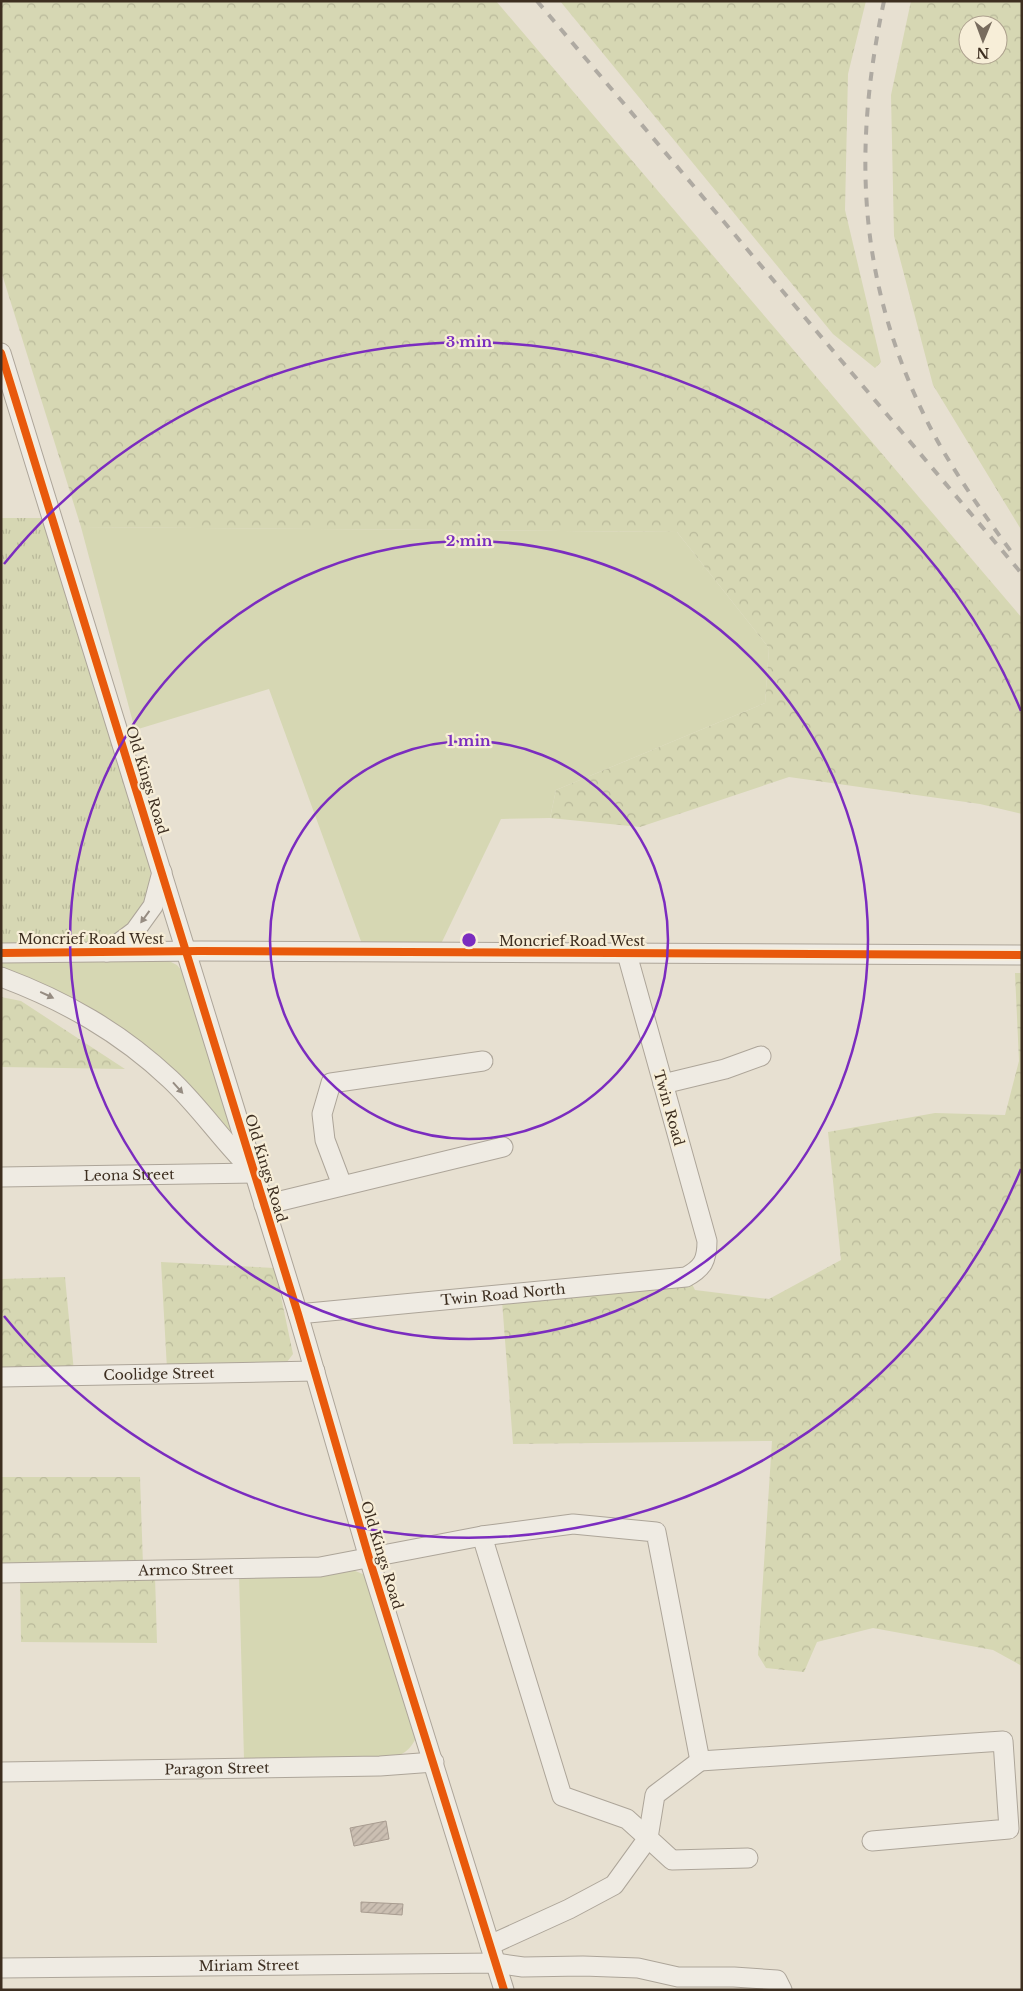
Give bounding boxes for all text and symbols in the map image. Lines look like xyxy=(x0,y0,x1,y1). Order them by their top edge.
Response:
north arrow xyxy=(958,15,1008,65)
text: N xyxy=(976,44,990,62)
text: 3 min xyxy=(446,332,492,351)
text: 2 min xyxy=(446,531,492,550)
street label: Old Kings Road xyxy=(122,724,172,837)
text: 1 min xyxy=(447,731,491,750)
one-way arrow xyxy=(140,910,150,924)
street label: Moncrief Road West xyxy=(18,930,165,948)
centre of rings xyxy=(460,931,478,949)
street label: Moncrief Road West xyxy=(499,932,646,950)
one-way arrow xyxy=(40,991,54,999)
street label: Twin Road xyxy=(650,1068,689,1148)
one-way arrow xyxy=(172,1082,184,1094)
street label: Old Kings Road xyxy=(241,1112,291,1225)
street label: Leona Street xyxy=(83,1165,175,1185)
street label: Twin Road North xyxy=(440,1280,566,1309)
street label: Coolidge Street xyxy=(103,1364,215,1384)
street label: Old Kings Road xyxy=(357,1499,407,1612)
street label: Armco Street xyxy=(137,1560,235,1579)
street label: Paragon Street xyxy=(164,1759,270,1778)
street label: Miriam Street xyxy=(199,1956,300,1975)

